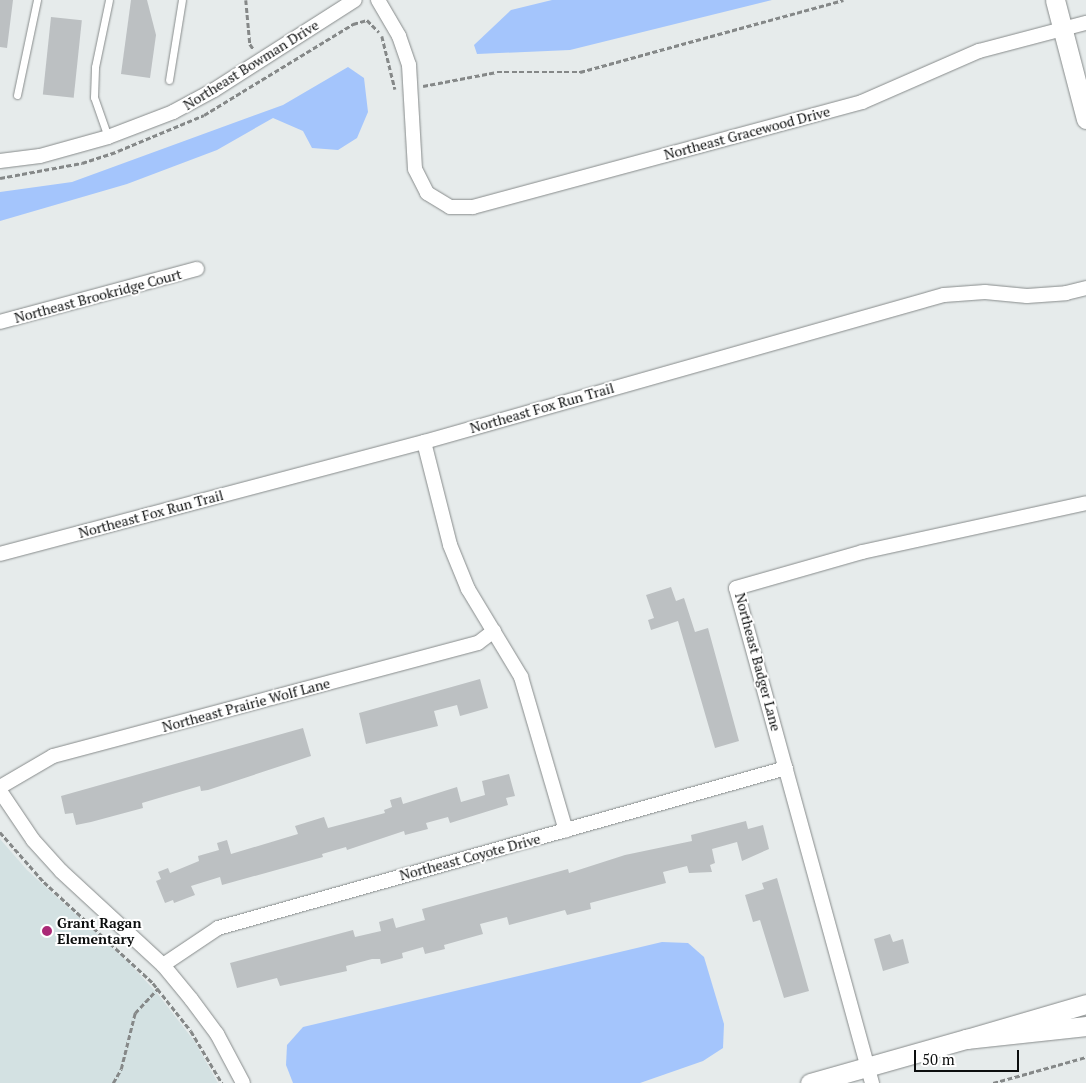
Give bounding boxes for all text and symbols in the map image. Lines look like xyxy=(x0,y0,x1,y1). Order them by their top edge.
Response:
street label: Northeast Bowman Drive xyxy=(180,16,322,114)
street label: Northeast Gracewood Drive xyxy=(662,103,832,163)
street label: Northeast Brookridge Court xyxy=(13,266,183,326)
street label: Northeast Fox Run Trail xyxy=(468,379,616,437)
street label: Northeast Fox Run Trail xyxy=(77,487,225,541)
street label: Northeast Badger Lane xyxy=(731,591,785,733)
street label: Northeast Prairie Wolf Lane xyxy=(160,674,332,736)
street label: Northeast Coyote Drive xyxy=(398,830,542,884)
place label: Grant Ragan Elementary xyxy=(57,915,141,948)
marker: Grant Ragan Elementary xyxy=(41,925,53,937)
scale bar xyxy=(916,1040,1021,1072)
text: 50 m xyxy=(922,1049,955,1069)

